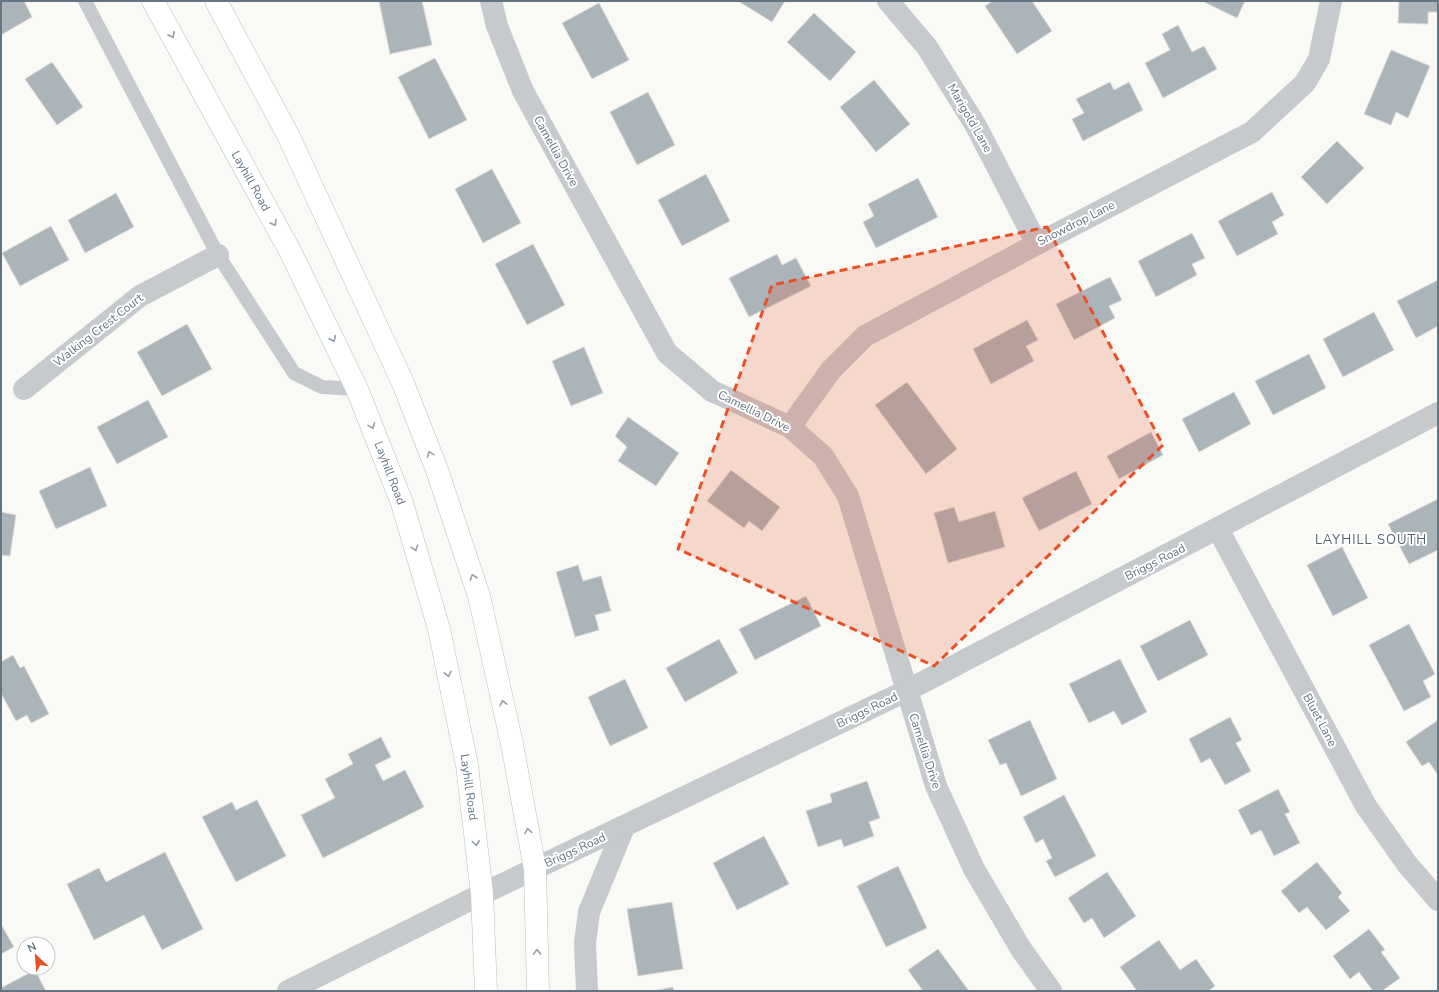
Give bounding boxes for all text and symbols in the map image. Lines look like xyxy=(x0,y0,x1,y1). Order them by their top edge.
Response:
one-way arrow xyxy=(167,31,174,38)
street label: Marigold Lane xyxy=(944,81,996,155)
street label: Camellia Drive xyxy=(530,113,582,189)
street label: Layhill Road xyxy=(228,148,274,214)
street label: Snowdrop Lane xyxy=(1035,197,1117,249)
one-way arrow xyxy=(270,219,277,226)
street label: Walking Crest Court xyxy=(50,289,147,370)
one-way arrow xyxy=(328,335,336,342)
street label: Camellia Drive xyxy=(715,387,793,435)
one-way arrow xyxy=(367,422,375,429)
street label: Layhill Road xyxy=(371,439,409,507)
one-way arrow xyxy=(427,450,435,457)
district label: LAYHILL SOUTH xyxy=(1315,531,1427,549)
street label: Briggs Road xyxy=(1122,540,1188,584)
one-way arrow xyxy=(410,544,419,551)
one-way arrow xyxy=(469,573,478,580)
one-way arrow xyxy=(444,671,452,677)
street label: Briggs Road xyxy=(834,688,900,732)
street label: Bluet Lane xyxy=(1299,691,1341,749)
one-way arrow xyxy=(500,700,508,706)
street label: Camellia Drive xyxy=(905,711,945,791)
street label: Layhill Road xyxy=(456,753,482,821)
one-way arrow xyxy=(524,828,533,834)
street label: Briggs Road xyxy=(542,829,608,871)
one-way arrow xyxy=(471,840,480,846)
north arrow xyxy=(16,936,56,976)
text: N xyxy=(25,939,39,956)
one-way arrow xyxy=(533,949,541,955)

